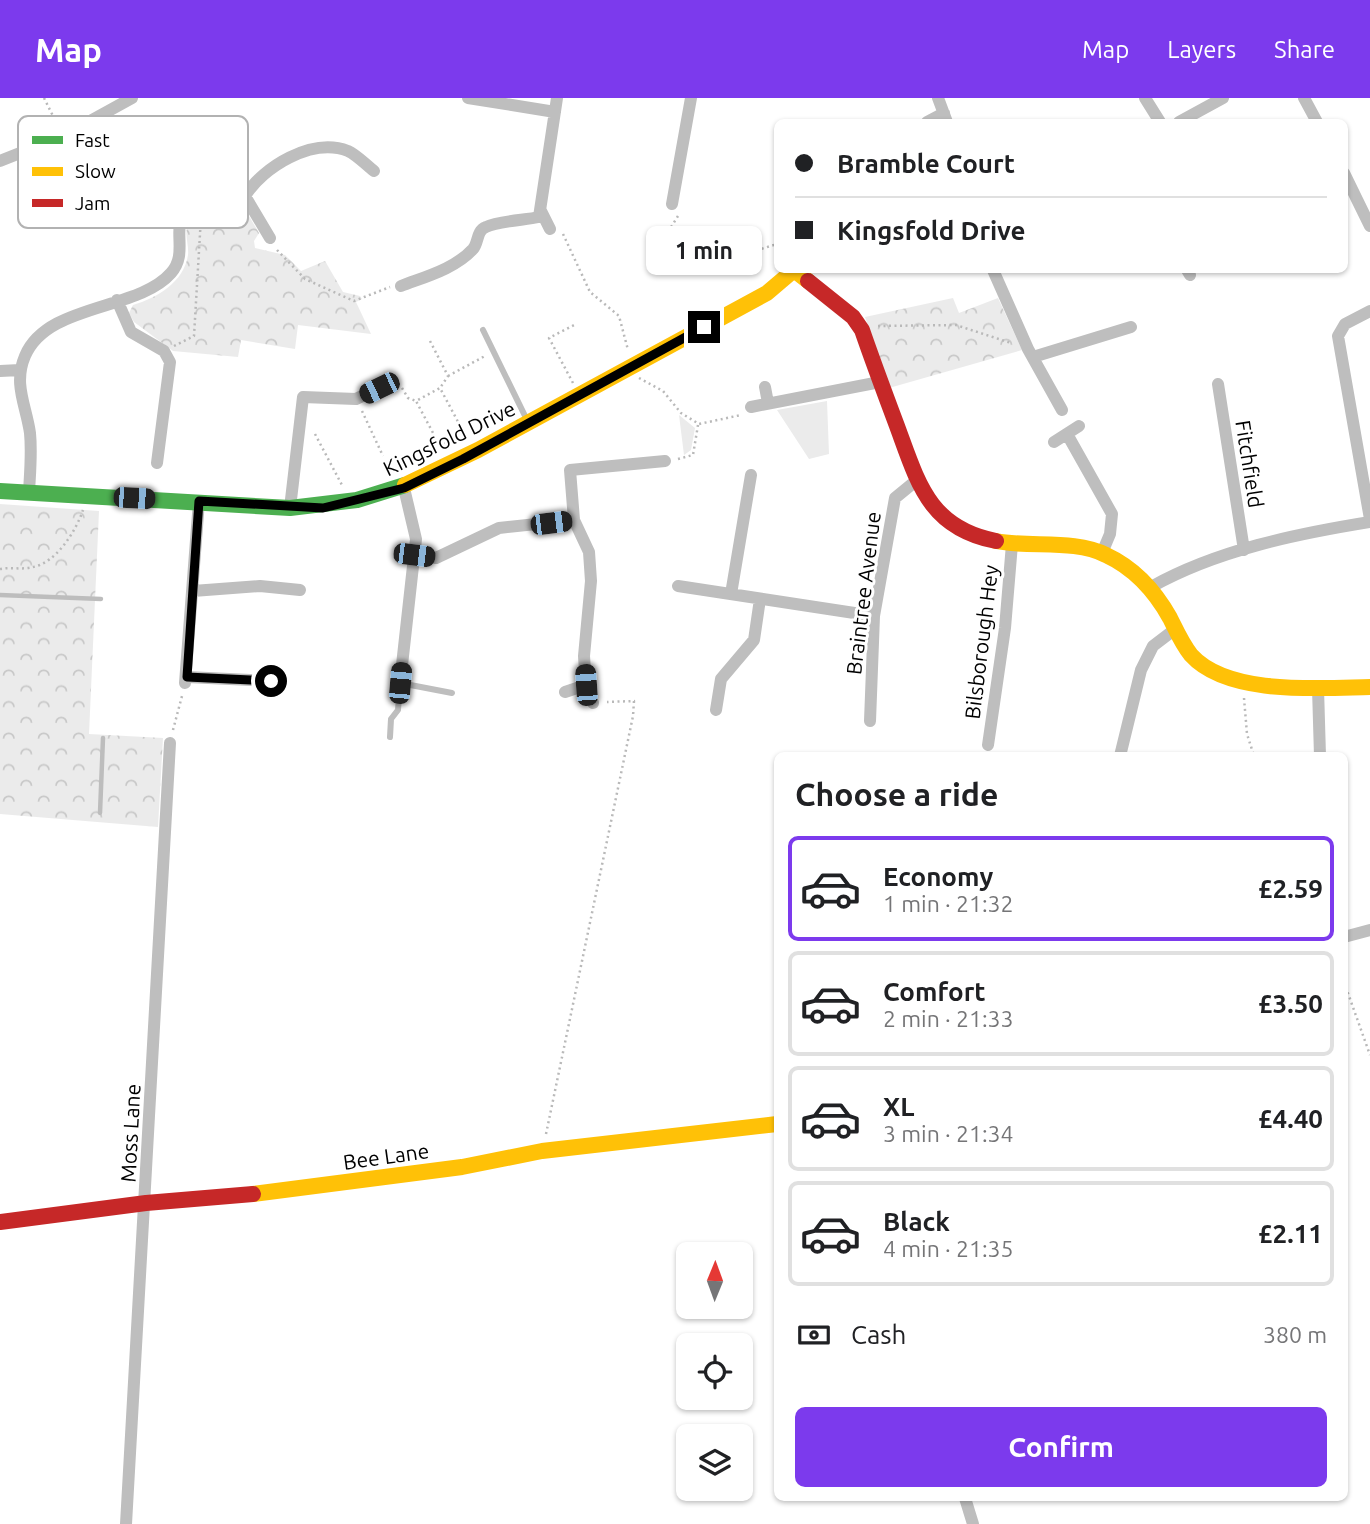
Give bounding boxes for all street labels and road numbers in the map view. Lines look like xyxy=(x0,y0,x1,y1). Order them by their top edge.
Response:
street label: Kingsfold Drive xyxy=(379,396,519,480)
street label: Fitchfield xyxy=(1231,418,1269,510)
street label: Braintree Avenue xyxy=(841,510,885,676)
street label: Bilsborough Hey xyxy=(960,564,1002,720)
street label: Moss Lane xyxy=(115,1083,145,1183)
street label: Bee Lane xyxy=(342,1138,430,1174)

